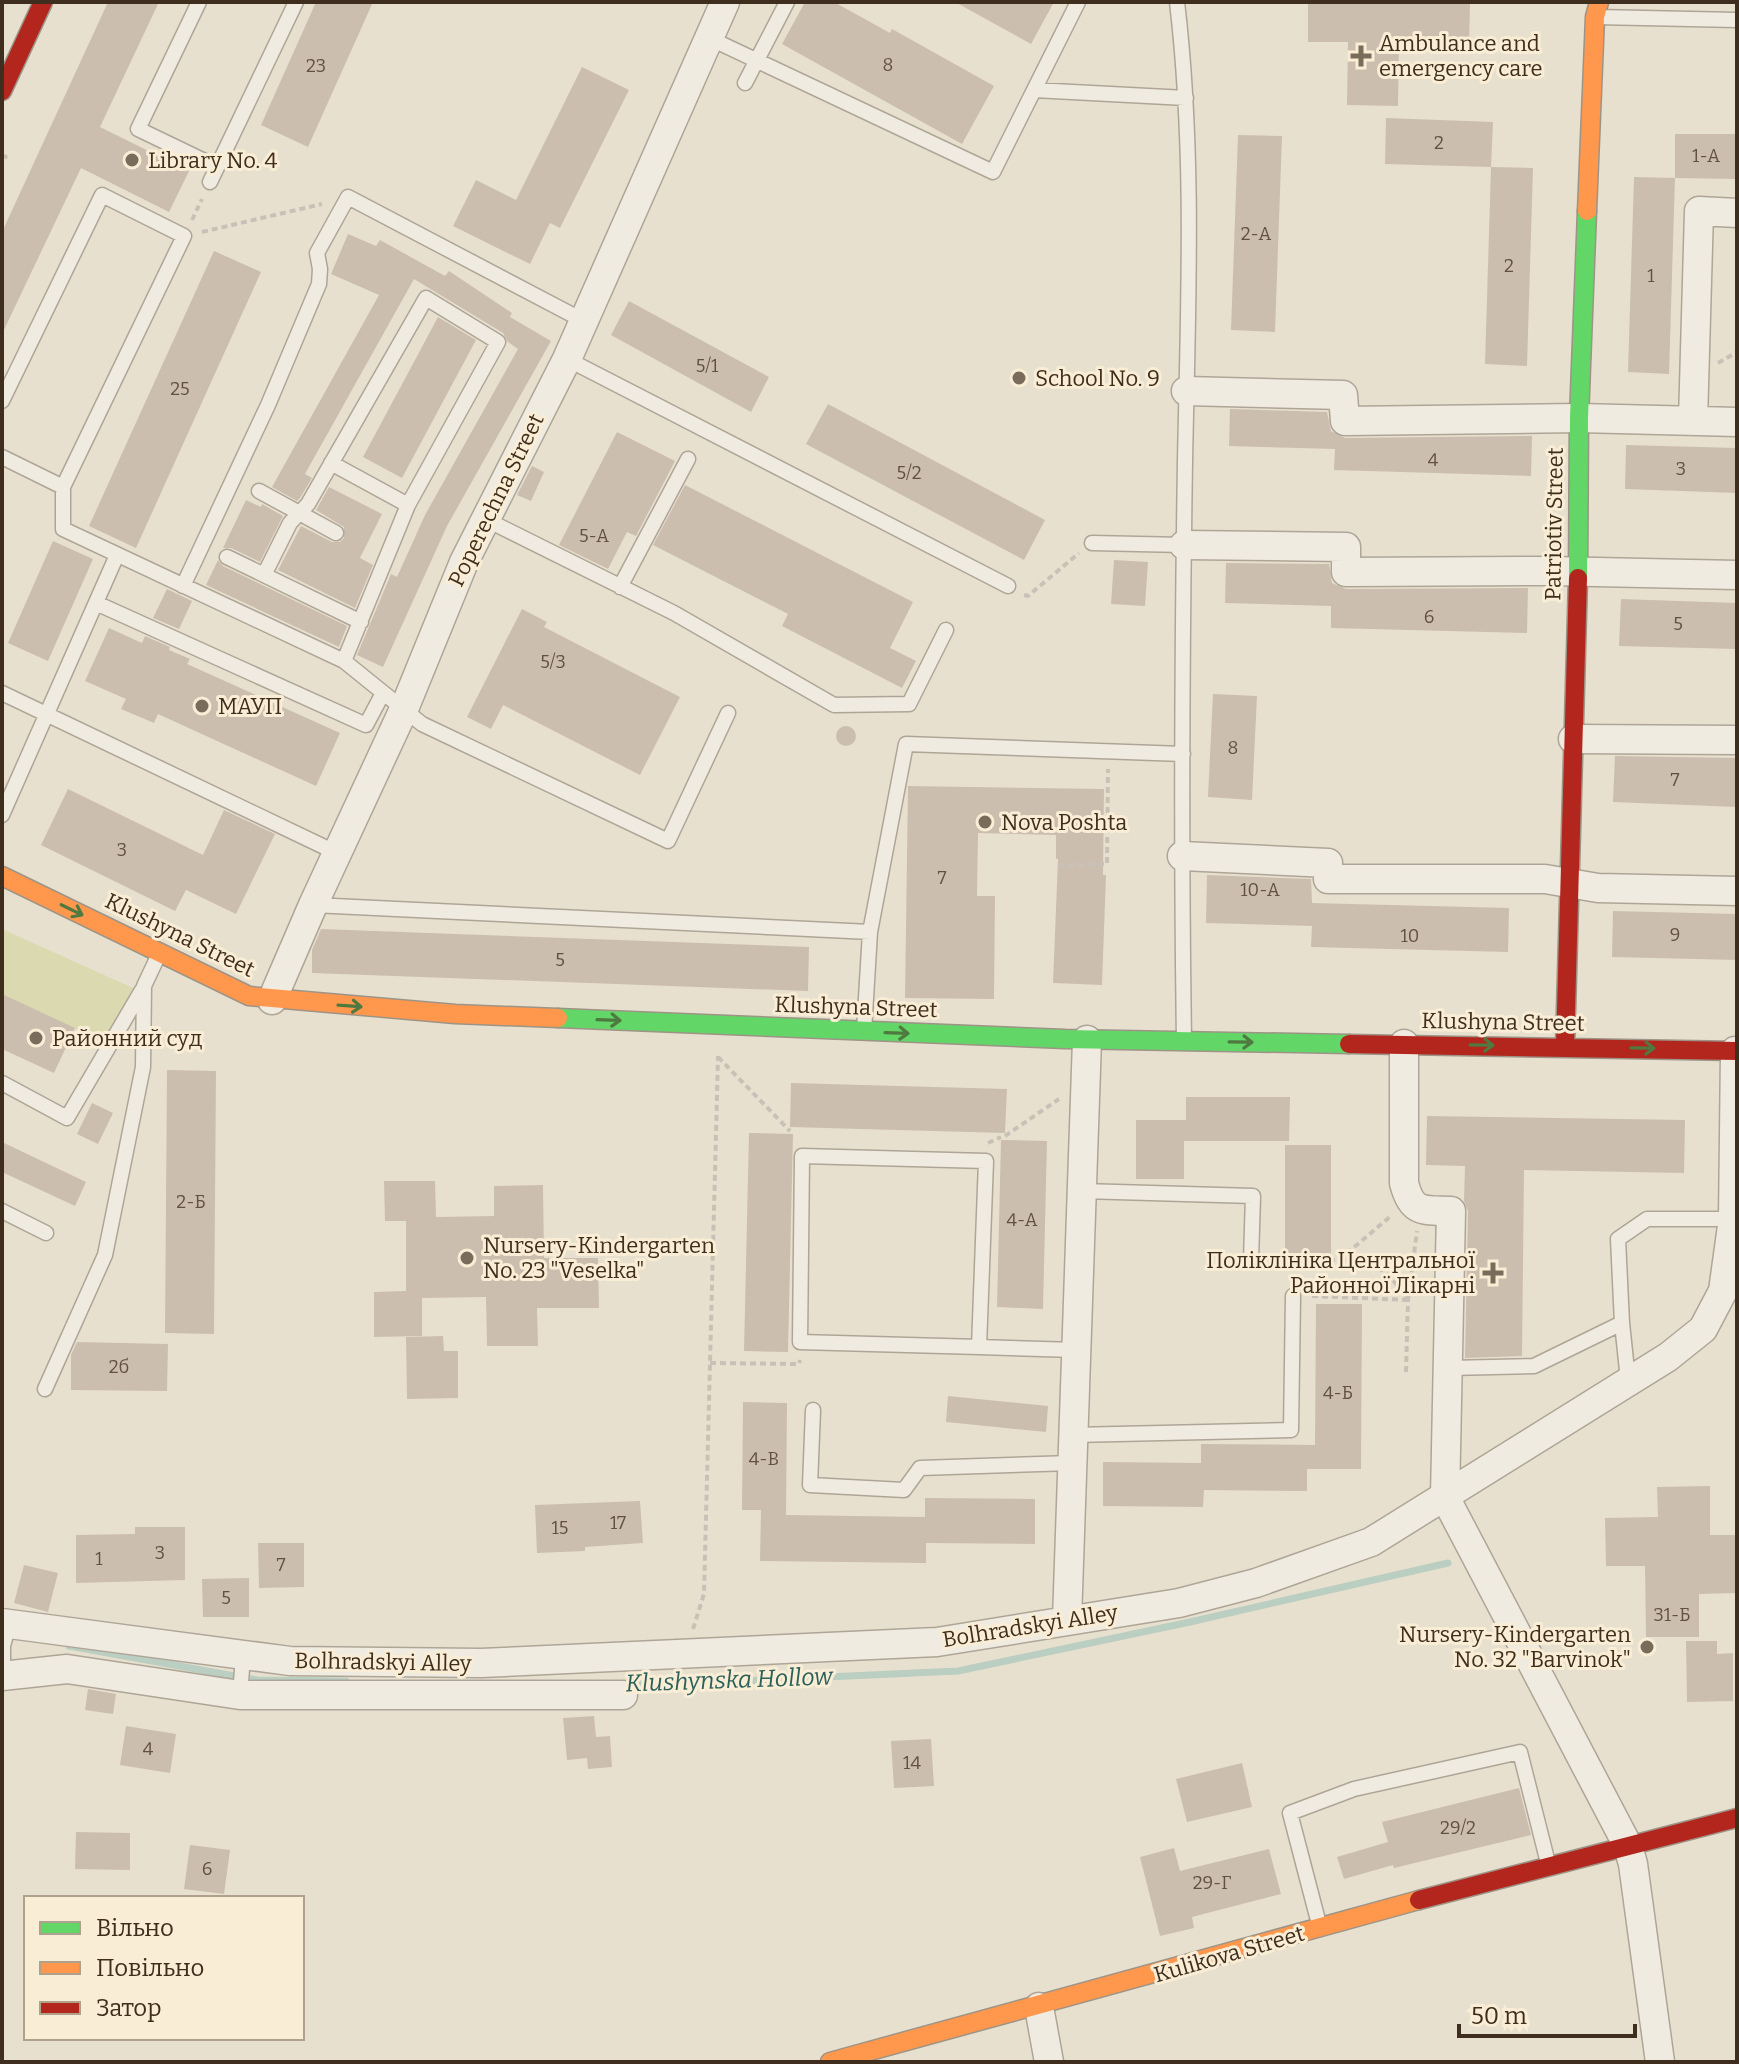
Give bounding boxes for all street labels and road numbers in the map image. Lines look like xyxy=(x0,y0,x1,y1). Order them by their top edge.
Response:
street label: Poperechna Street xyxy=(442,409,550,591)
street label: Patriotiv Street xyxy=(1539,447,1569,601)
street label: Klushyna Street xyxy=(101,887,259,983)
street label: Klushyna Street xyxy=(774,991,938,1023)
street label: Klushyna Street xyxy=(1421,1007,1585,1037)
street label: Bolhradskyi Alley xyxy=(940,1599,1120,1653)
street label: Bolhradskyi Alley xyxy=(294,1647,472,1677)
street label: Kulikova Street xyxy=(1151,1920,1307,1988)

